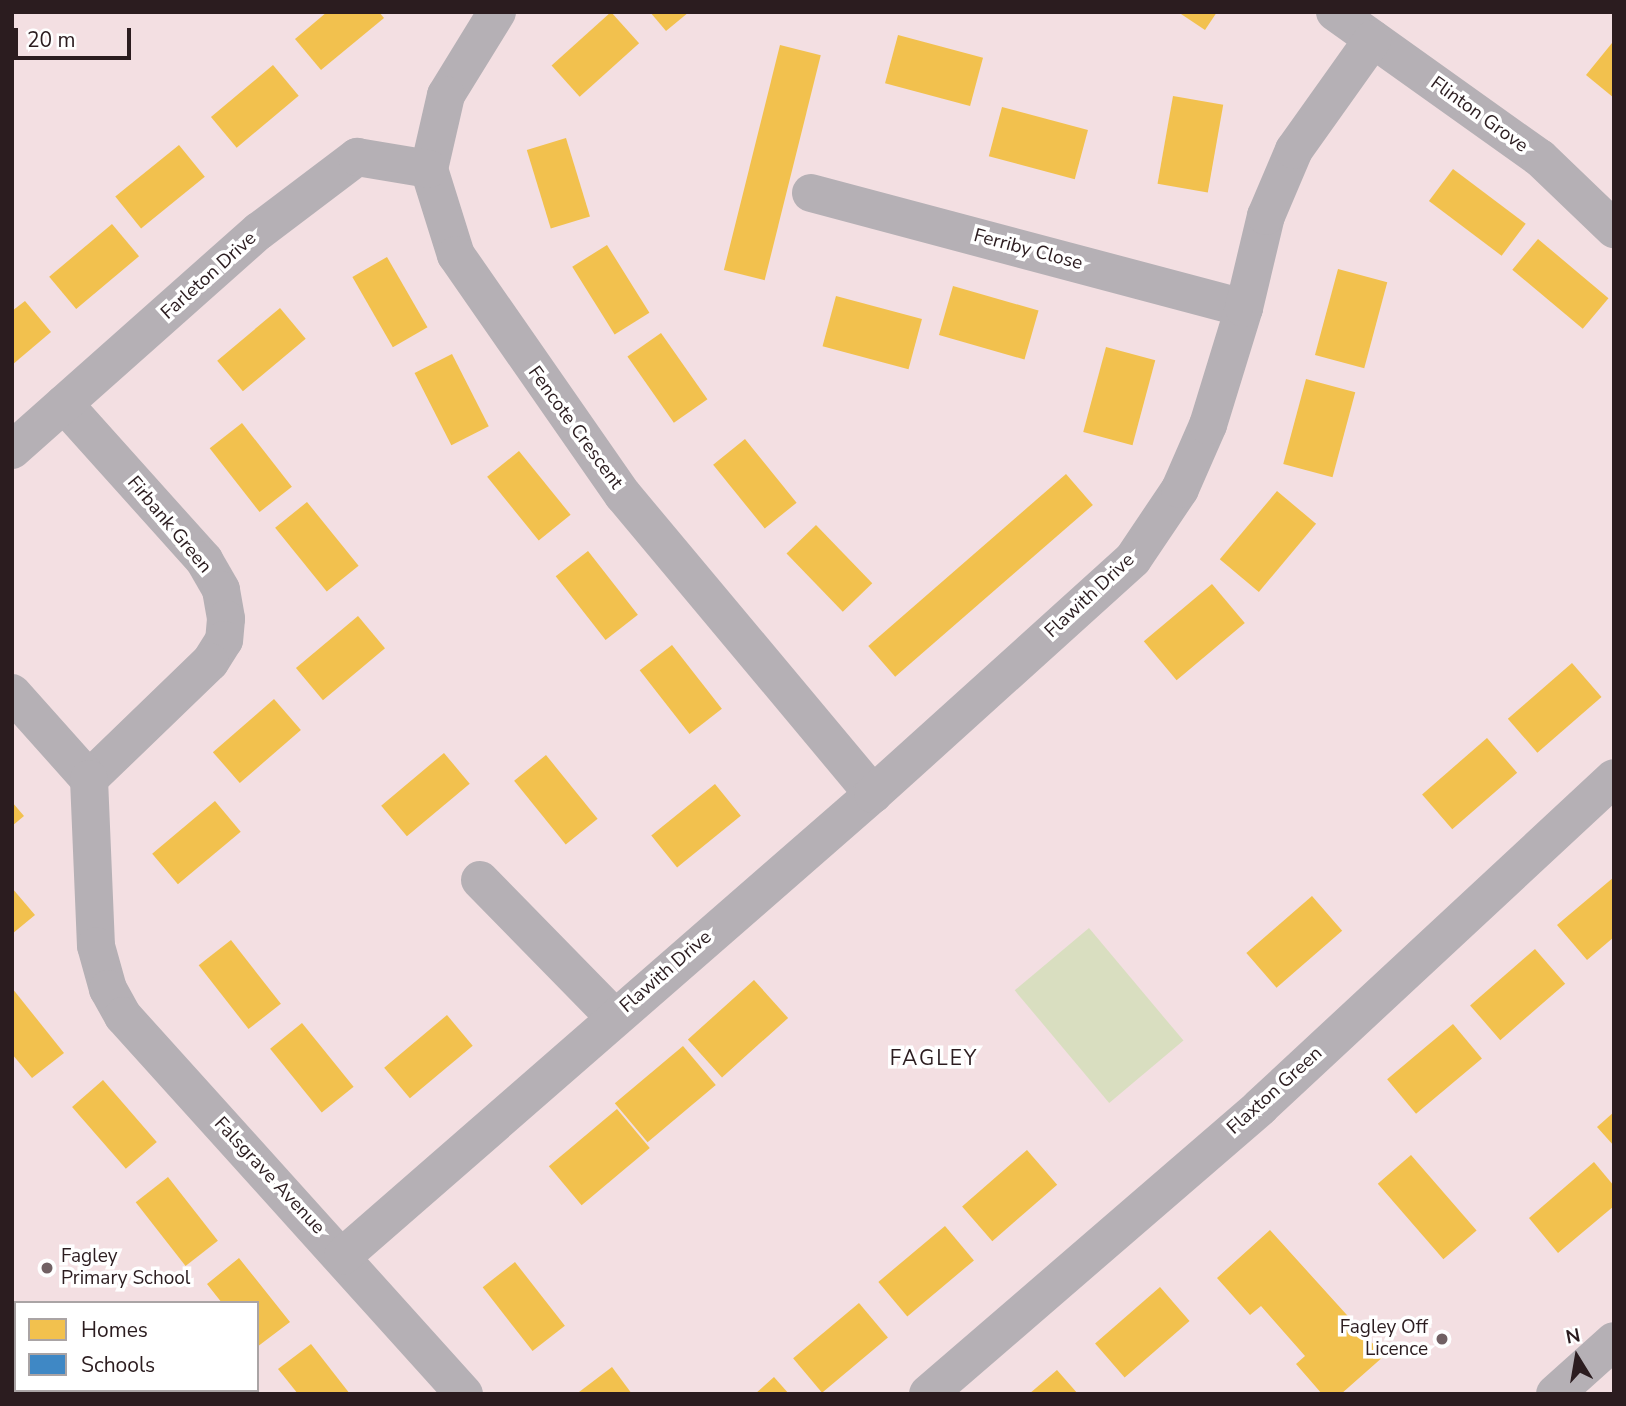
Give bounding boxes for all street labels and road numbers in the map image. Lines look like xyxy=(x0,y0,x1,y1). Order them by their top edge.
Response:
street label: Flinton Grove xyxy=(1426,72,1532,158)
street label: Ferriby Close xyxy=(971,225,1085,275)
street label: Farleton Drive xyxy=(157,227,261,325)
street label: Fencote Crescent xyxy=(523,362,627,494)
street label: Firbank Green xyxy=(122,472,216,578)
street label: Flawith Drive xyxy=(1041,549,1139,643)
street label: Flawith Drive xyxy=(616,926,716,1018)
street label: Flaxton Green xyxy=(1223,1042,1327,1140)
street label: Falsgrave Avenue xyxy=(209,1113,329,1239)

